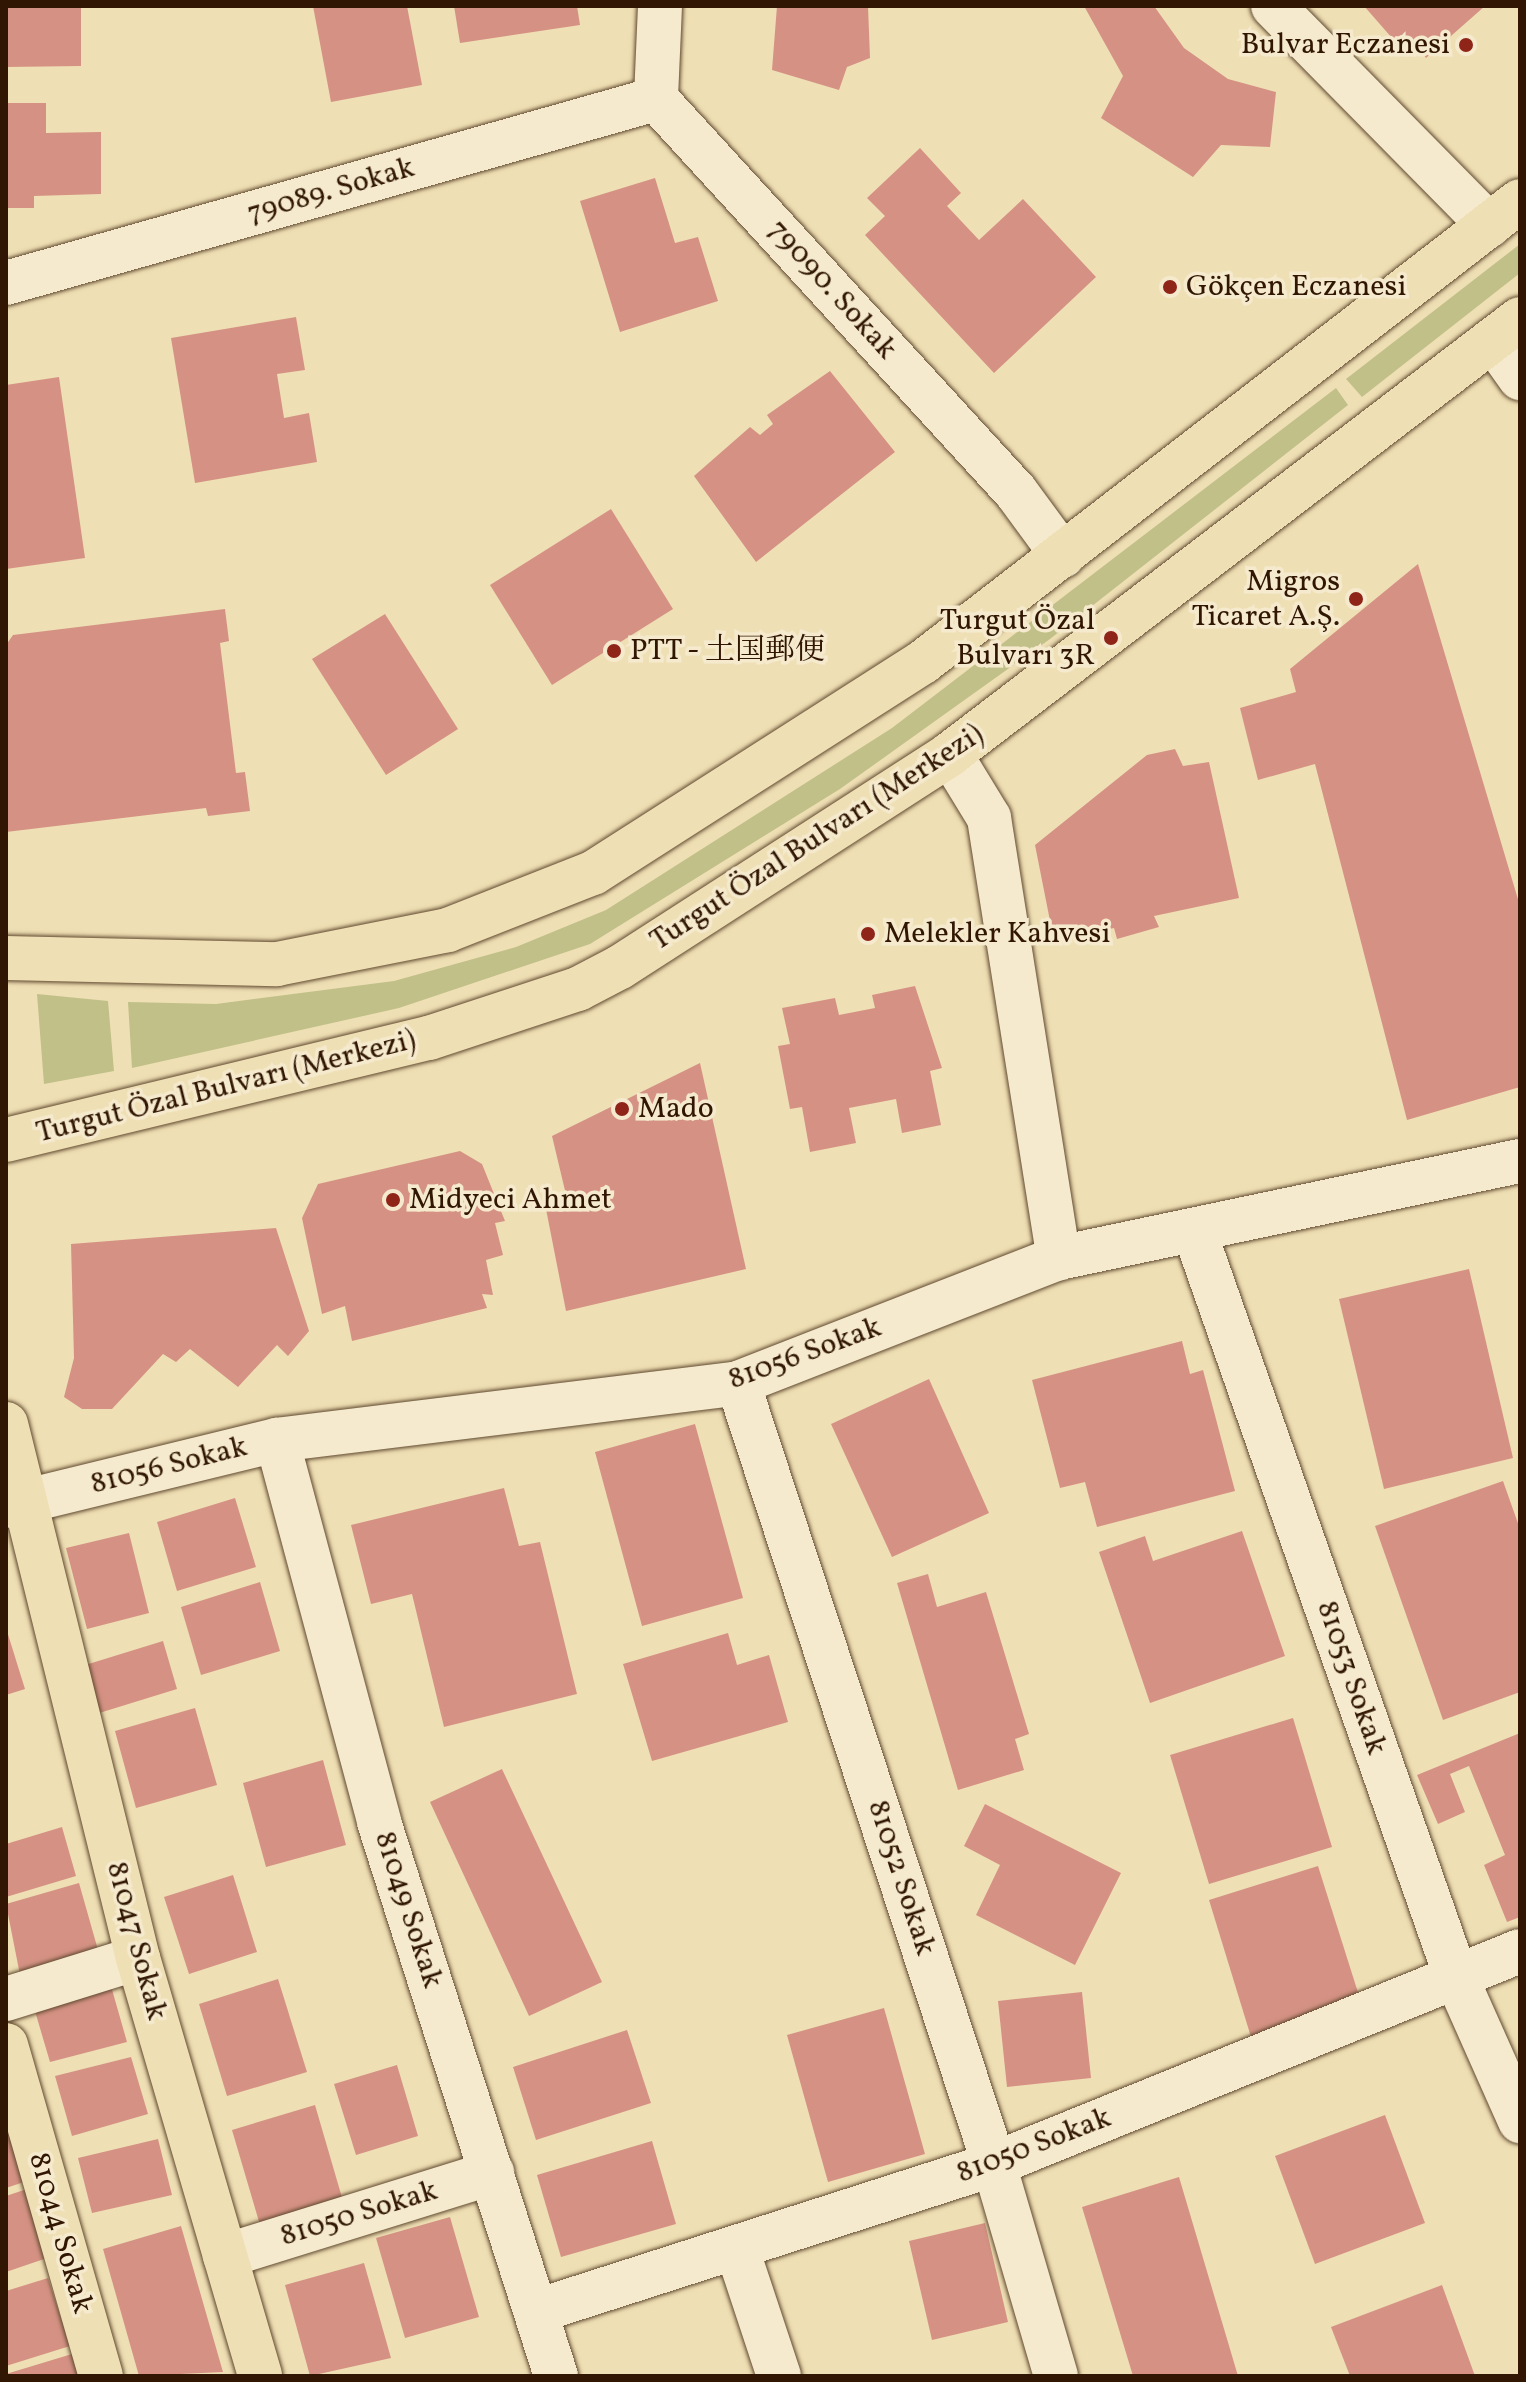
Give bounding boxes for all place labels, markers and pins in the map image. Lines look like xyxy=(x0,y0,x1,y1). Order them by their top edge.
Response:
place label: Bulvar Eczanesi xyxy=(1241,27,1450,63)
marker: Bulvar Eczanesi xyxy=(1457,36,1475,54)
place label: Gökçen Eczanesi xyxy=(1186,269,1406,305)
marker: Gökçen Eczanesi xyxy=(1161,278,1179,296)
place label: Migros Ticaret A.Ş. xyxy=(1191,564,1340,634)
marker: Migros Ticaret A.Ş. xyxy=(1347,590,1365,608)
place label: Turgut Özal Bulvarı 3R xyxy=(940,603,1095,674)
marker: Turgut Özal Bulvarı 3R xyxy=(1102,629,1120,647)
place label: PTT - 土国郵便 xyxy=(630,633,827,669)
marker: PTT - 土国郵便 xyxy=(605,642,623,660)
place label: Melekler Kahvesi xyxy=(884,916,1110,952)
marker: Melekler Kahvesi xyxy=(859,925,877,943)
place label: Mado xyxy=(638,1091,714,1127)
marker: Mado xyxy=(613,1100,631,1118)
place label: Midyeci Ahmet xyxy=(409,1182,612,1218)
marker: Midyeci Ahmet xyxy=(384,1191,402,1209)

